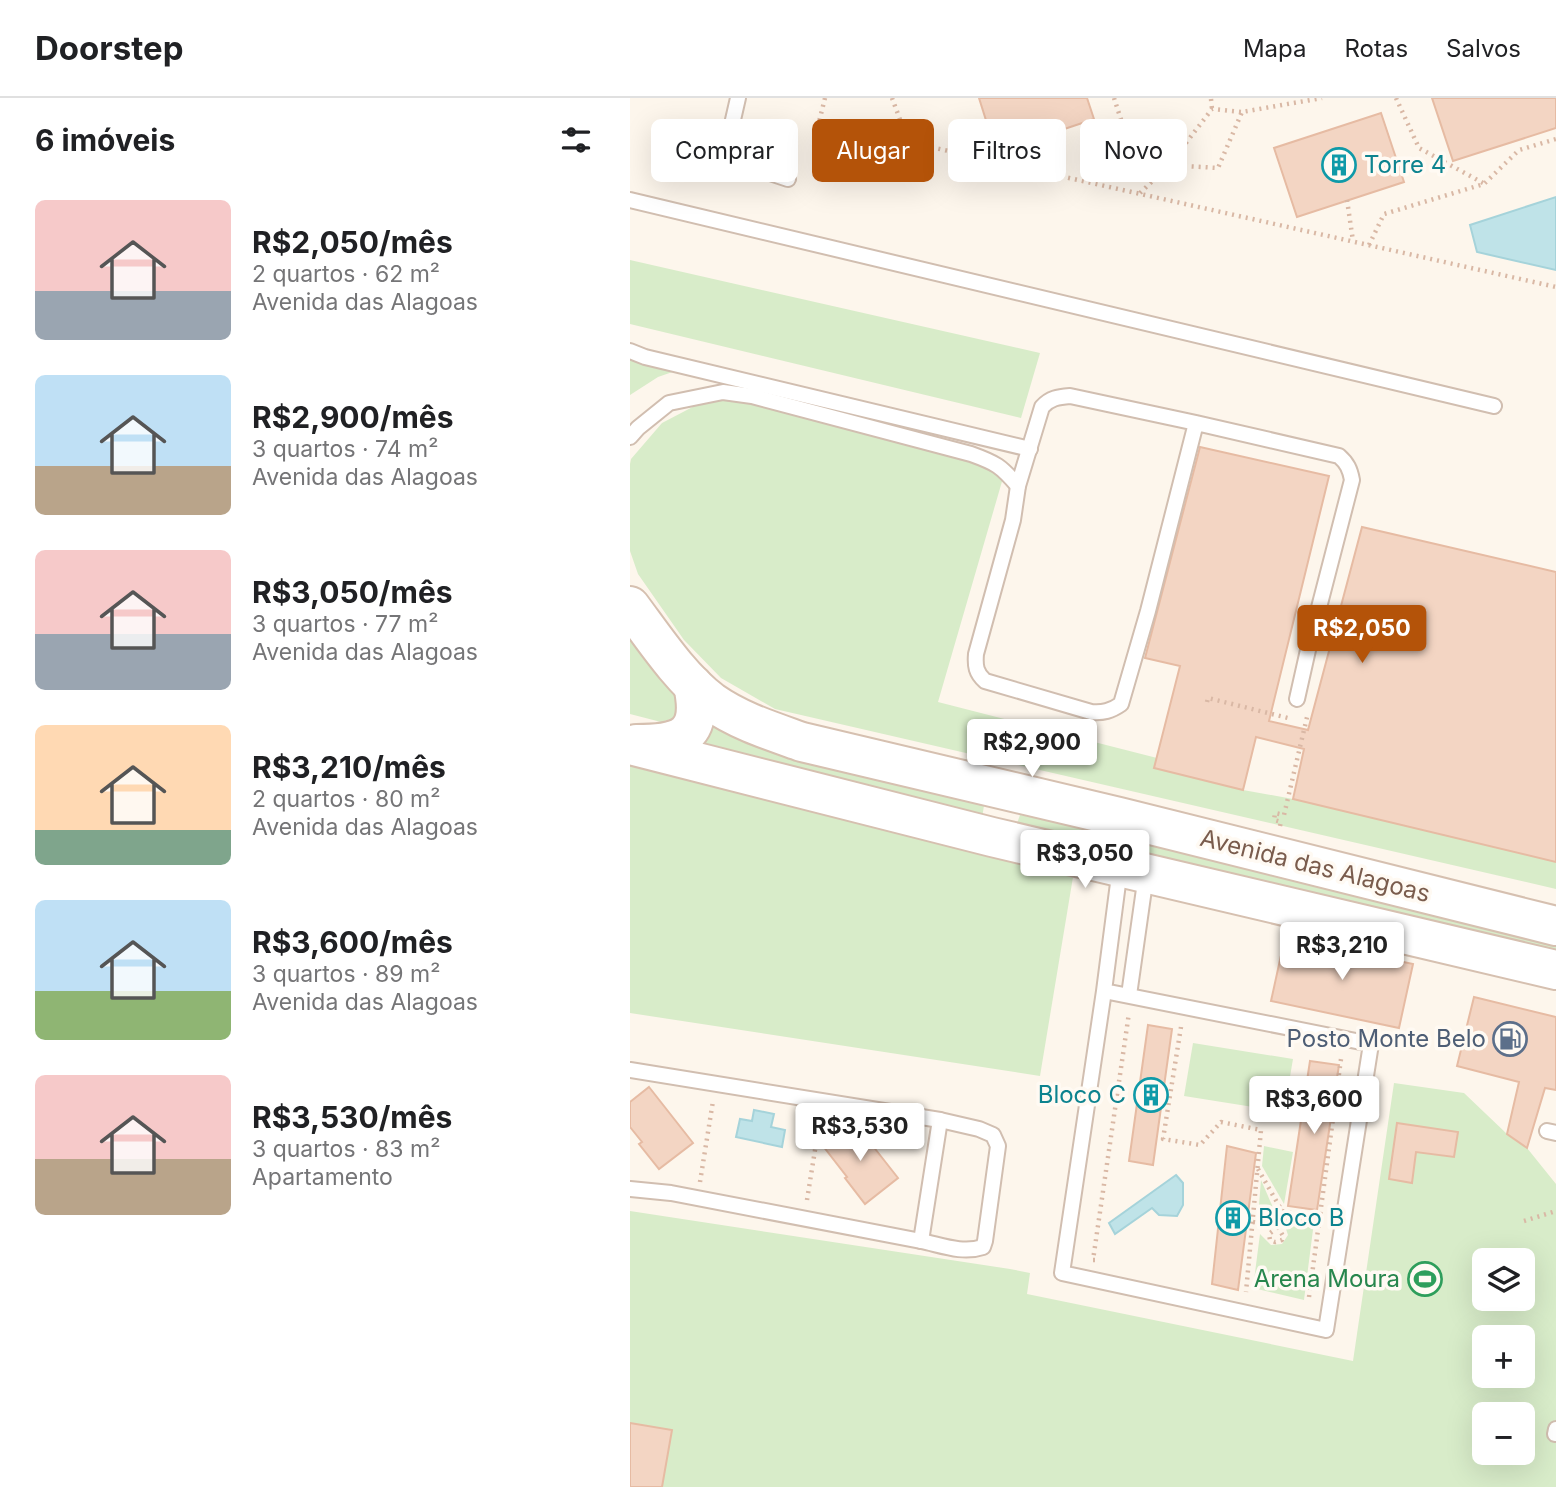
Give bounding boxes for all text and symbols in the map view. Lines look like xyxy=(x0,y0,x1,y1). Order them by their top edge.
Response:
text: Doorstep xyxy=(35,28,183,68)
text: Mapa xyxy=(1243,34,1307,63)
text: Rotas xyxy=(1345,34,1408,63)
text: Salvos xyxy=(1446,34,1521,63)
chip: Comprar xyxy=(651,119,798,182)
chip: Alugar xyxy=(812,119,934,182)
chip: Filtros xyxy=(948,119,1066,182)
chip: Novo xyxy=(1080,119,1187,182)
icon: filters xyxy=(557,121,595,159)
text: 6 imóveis xyxy=(35,122,175,158)
building icon: Torre 4 xyxy=(1320,146,1358,184)
place label: Torre 4 xyxy=(1364,150,1446,179)
text: R$2,050/mês xyxy=(252,224,453,260)
icon: home xyxy=(91,228,175,312)
text: 2 quartos · 62 m² xyxy=(252,260,440,288)
text: Avenida das Alagoas xyxy=(252,288,478,316)
text: R$2,900/mês xyxy=(252,399,454,435)
icon: home xyxy=(91,403,175,487)
text: 3 quartos · 74 m² xyxy=(252,435,438,463)
text: Avenida das Alagoas xyxy=(252,463,478,491)
text: R$3,050/mês xyxy=(252,574,453,610)
icon: home xyxy=(91,578,175,662)
pin: R$2,050 xyxy=(1297,606,1427,665)
text: 3 quartos · 77 m² xyxy=(252,610,438,638)
text: R$2,050 xyxy=(1313,614,1411,642)
text: Avenida das Alagoas xyxy=(252,638,478,666)
pin: R$2,900 xyxy=(967,720,1097,779)
text: R$2,900 xyxy=(983,728,1081,756)
text: R$3,210/mês xyxy=(252,749,446,785)
icon: home xyxy=(91,753,175,837)
text: 2 quartos · 80 m² xyxy=(252,785,440,813)
text: Avenida das Alagoas xyxy=(252,813,478,841)
street label: Avenida das Alagoas xyxy=(1197,823,1433,908)
pin: R$3,050 xyxy=(1020,830,1150,890)
text: R$3,050 xyxy=(1036,839,1134,867)
pin: R$3,210 xyxy=(1277,922,1407,982)
text: R$3,600/mês xyxy=(252,924,453,960)
icon: home xyxy=(91,928,175,1012)
text: R$3,210 xyxy=(1296,931,1388,959)
text: 3 quartos · 89 m² xyxy=(252,960,440,988)
text: Avenida das Alagoas xyxy=(252,988,478,1016)
fuel station icon: Posto Monte Belo xyxy=(1491,1020,1529,1058)
place label: Posto Monte Belo xyxy=(1286,1024,1486,1053)
building icon: Bloco C xyxy=(1132,1076,1170,1114)
pin: R$3,600 xyxy=(1249,1076,1379,1136)
place label: Bloco C xyxy=(1038,1080,1126,1109)
text: R$3,600 xyxy=(1265,1085,1363,1113)
text: R$3,530/mês xyxy=(252,1099,452,1135)
icon: home xyxy=(91,1103,175,1187)
pin: R$3,530 xyxy=(795,1104,925,1163)
text: R$3,530 xyxy=(811,1112,909,1140)
text: 3 quartos · 83 m² xyxy=(252,1135,440,1163)
text: Apartamento xyxy=(252,1163,393,1191)
building icon: Bloco B xyxy=(1214,1199,1252,1237)
place label: Bloco B xyxy=(1258,1203,1344,1232)
map controls xyxy=(1472,1248,1535,1465)
button: layers xyxy=(1472,1248,1535,1311)
sports icon: Arena Moura xyxy=(1406,1260,1444,1298)
place label: Arena Moura xyxy=(1254,1264,1400,1293)
button: + xyxy=(1472,1325,1535,1388)
button: − xyxy=(1472,1402,1535,1465)

